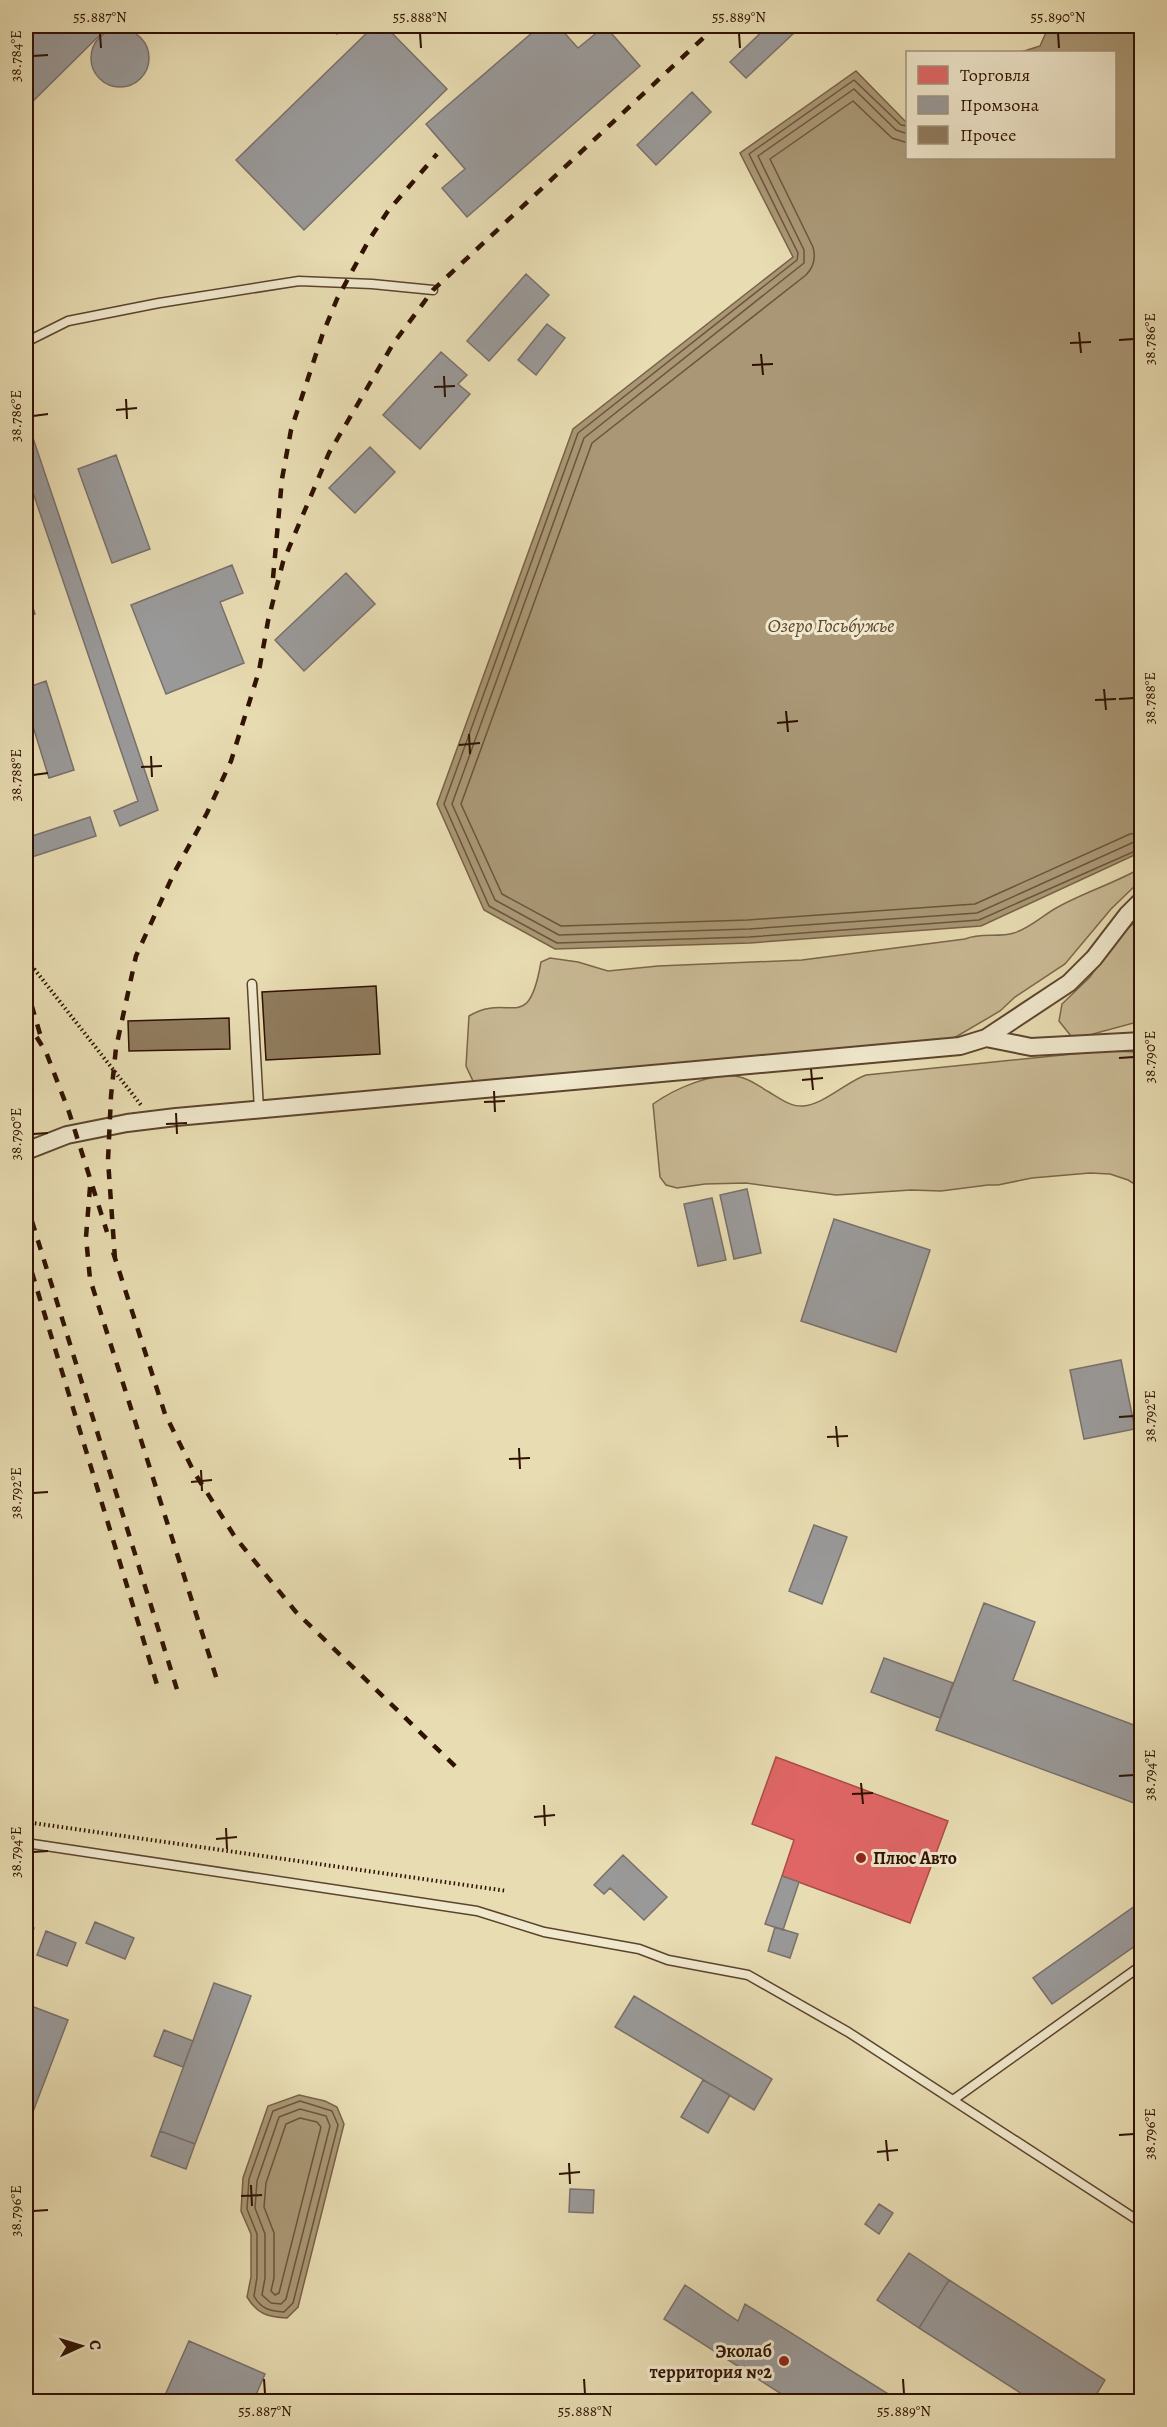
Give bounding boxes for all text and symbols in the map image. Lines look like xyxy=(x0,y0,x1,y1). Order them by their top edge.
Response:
text: 55.887°N xyxy=(73,7,127,27)
text: 55.888°N xyxy=(393,7,448,27)
text: 55.889°N xyxy=(712,7,766,27)
text: 55.890°N xyxy=(1031,7,1086,27)
text: 38.784°E xyxy=(6,30,26,82)
legend xyxy=(906,51,1116,159)
text: Торговля xyxy=(960,63,1030,87)
text: Промзона xyxy=(960,93,1040,117)
text: Прочее xyxy=(960,123,1016,147)
text: 38.786°E xyxy=(1140,313,1160,365)
text: 38.786°E xyxy=(6,390,26,442)
water label: Озеро Госьбужье xyxy=(768,612,894,639)
text: 38.788°E xyxy=(1140,672,1160,724)
text: 38.788°E xyxy=(6,749,26,801)
text: 38.790°E xyxy=(1140,1031,1160,1083)
text: 38.790°E xyxy=(6,1108,26,1160)
text: 38.792°E xyxy=(1140,1390,1160,1442)
text: 38.792°E xyxy=(6,1467,26,1519)
text: 38.794°E xyxy=(1140,1749,1160,1801)
text: 38.794°E xyxy=(6,1826,26,1878)
place label: Плюс Авто xyxy=(873,1846,957,1870)
marker: Плюс Авто xyxy=(854,1851,868,1865)
text: 38.796°E xyxy=(1140,2108,1160,2160)
text: 38.796°E xyxy=(6,2185,26,2237)
north arrow xyxy=(51,2316,111,2376)
text: С xyxy=(84,2339,106,2351)
place label: Эколаб территория №2 xyxy=(649,2339,772,2384)
marker: Эколаб территория №2 xyxy=(777,2354,791,2368)
text: 55.887°N xyxy=(238,2401,292,2421)
text: 55.888°N xyxy=(558,2401,613,2421)
text: 55.889°N xyxy=(877,2401,931,2421)

